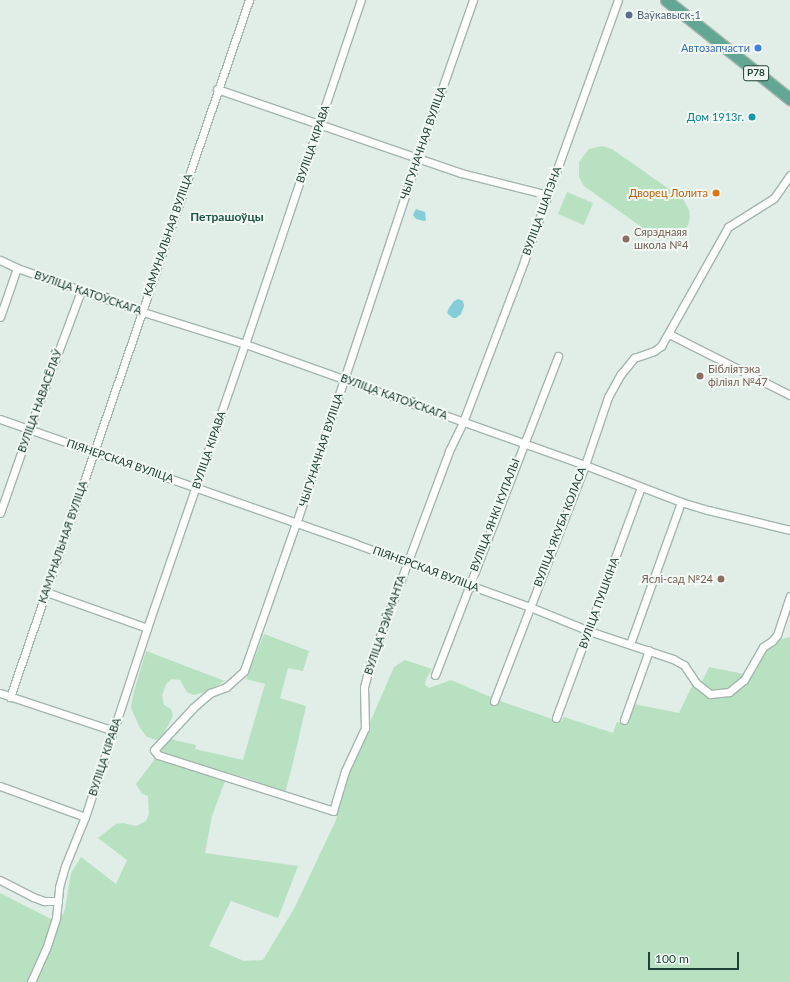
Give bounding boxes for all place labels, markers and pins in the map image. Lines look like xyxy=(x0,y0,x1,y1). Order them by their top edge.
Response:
place label: Ваўкавыск-1 xyxy=(637,8,701,22)
marker: Ваўкавыск-1 xyxy=(624,10,634,20)
place label: Автозапчасти xyxy=(681,41,750,55)
marker: Автозапчасти xyxy=(753,43,763,53)
place label: Дом 1913г. xyxy=(687,110,744,124)
marker: Дом 1913г. xyxy=(747,112,757,122)
place label: Дворец Лолита xyxy=(629,186,708,200)
marker: Дворец Лолита xyxy=(711,188,721,198)
place label: Сярэднаяя школа №4 xyxy=(634,226,688,252)
marker: Сярэднаяя школа №4 xyxy=(621,234,631,244)
place label: Бібліятэка філіял №47 xyxy=(708,363,768,389)
marker: Бібліятэка філіял №47 xyxy=(695,371,705,381)
place label: Яслі-сад №24 xyxy=(642,572,713,586)
marker: Яслі-сад №24 xyxy=(716,574,726,584)

